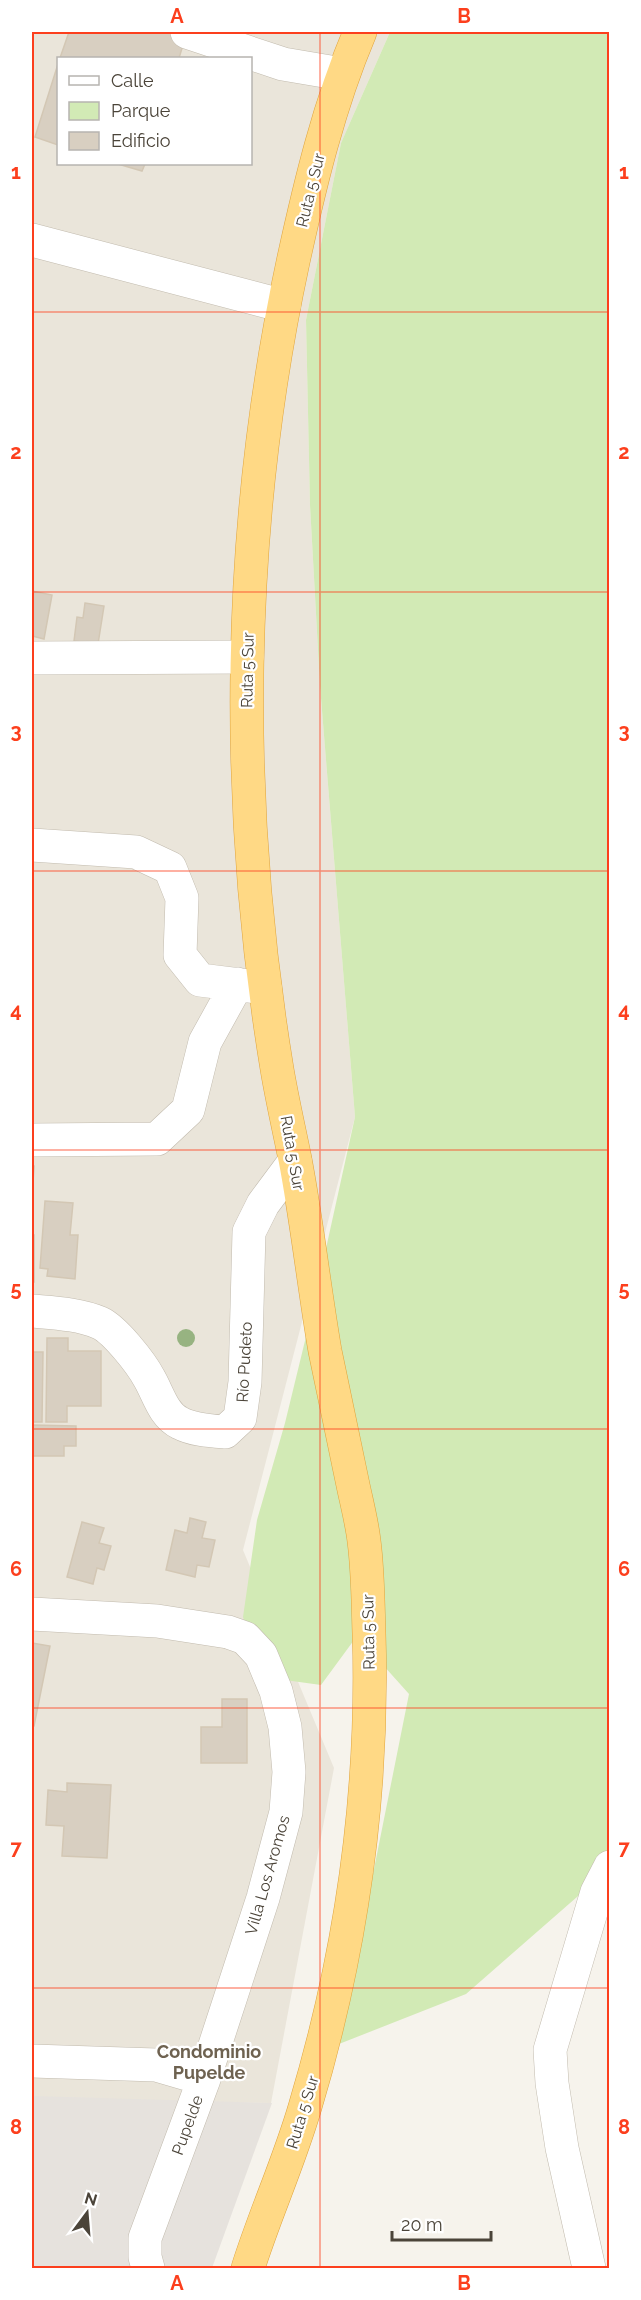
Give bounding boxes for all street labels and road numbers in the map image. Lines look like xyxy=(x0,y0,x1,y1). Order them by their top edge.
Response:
street label: Ruta 5 Sur xyxy=(292,151,329,229)
street label: Ruta 5 Sur xyxy=(237,632,258,708)
street label: Ruta 5 Sur xyxy=(277,1114,308,1192)
street label: Río Pudeto xyxy=(233,1321,256,1403)
street label: Ruta 5 Sur xyxy=(358,1594,379,1670)
street label: Villa Los Aromos xyxy=(241,1813,294,1937)
street label: Ruta 5 Sur xyxy=(282,2073,323,2151)
street label: Pupelde xyxy=(168,2093,207,2158)

